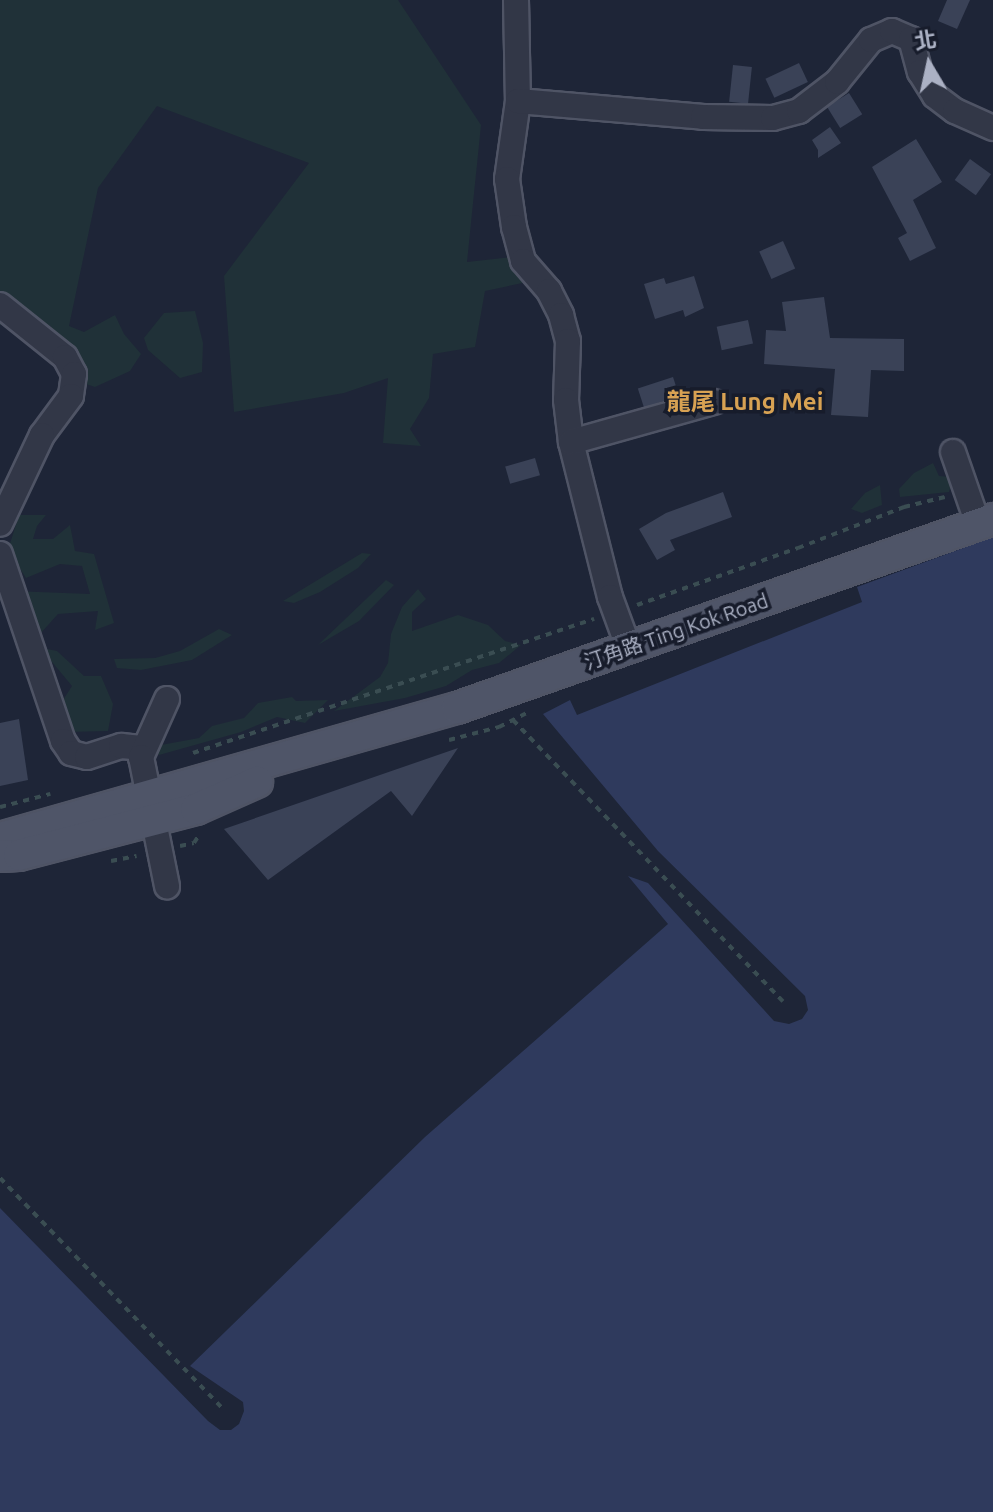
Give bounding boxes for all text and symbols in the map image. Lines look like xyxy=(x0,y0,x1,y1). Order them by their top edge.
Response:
north arrow xyxy=(889,24,969,104)
text: 北 xyxy=(912,26,938,54)
district label: 龍尾 Lung Mei xyxy=(667,388,823,416)
street label: 汀角路 Ting Kok Road xyxy=(581,588,771,674)

